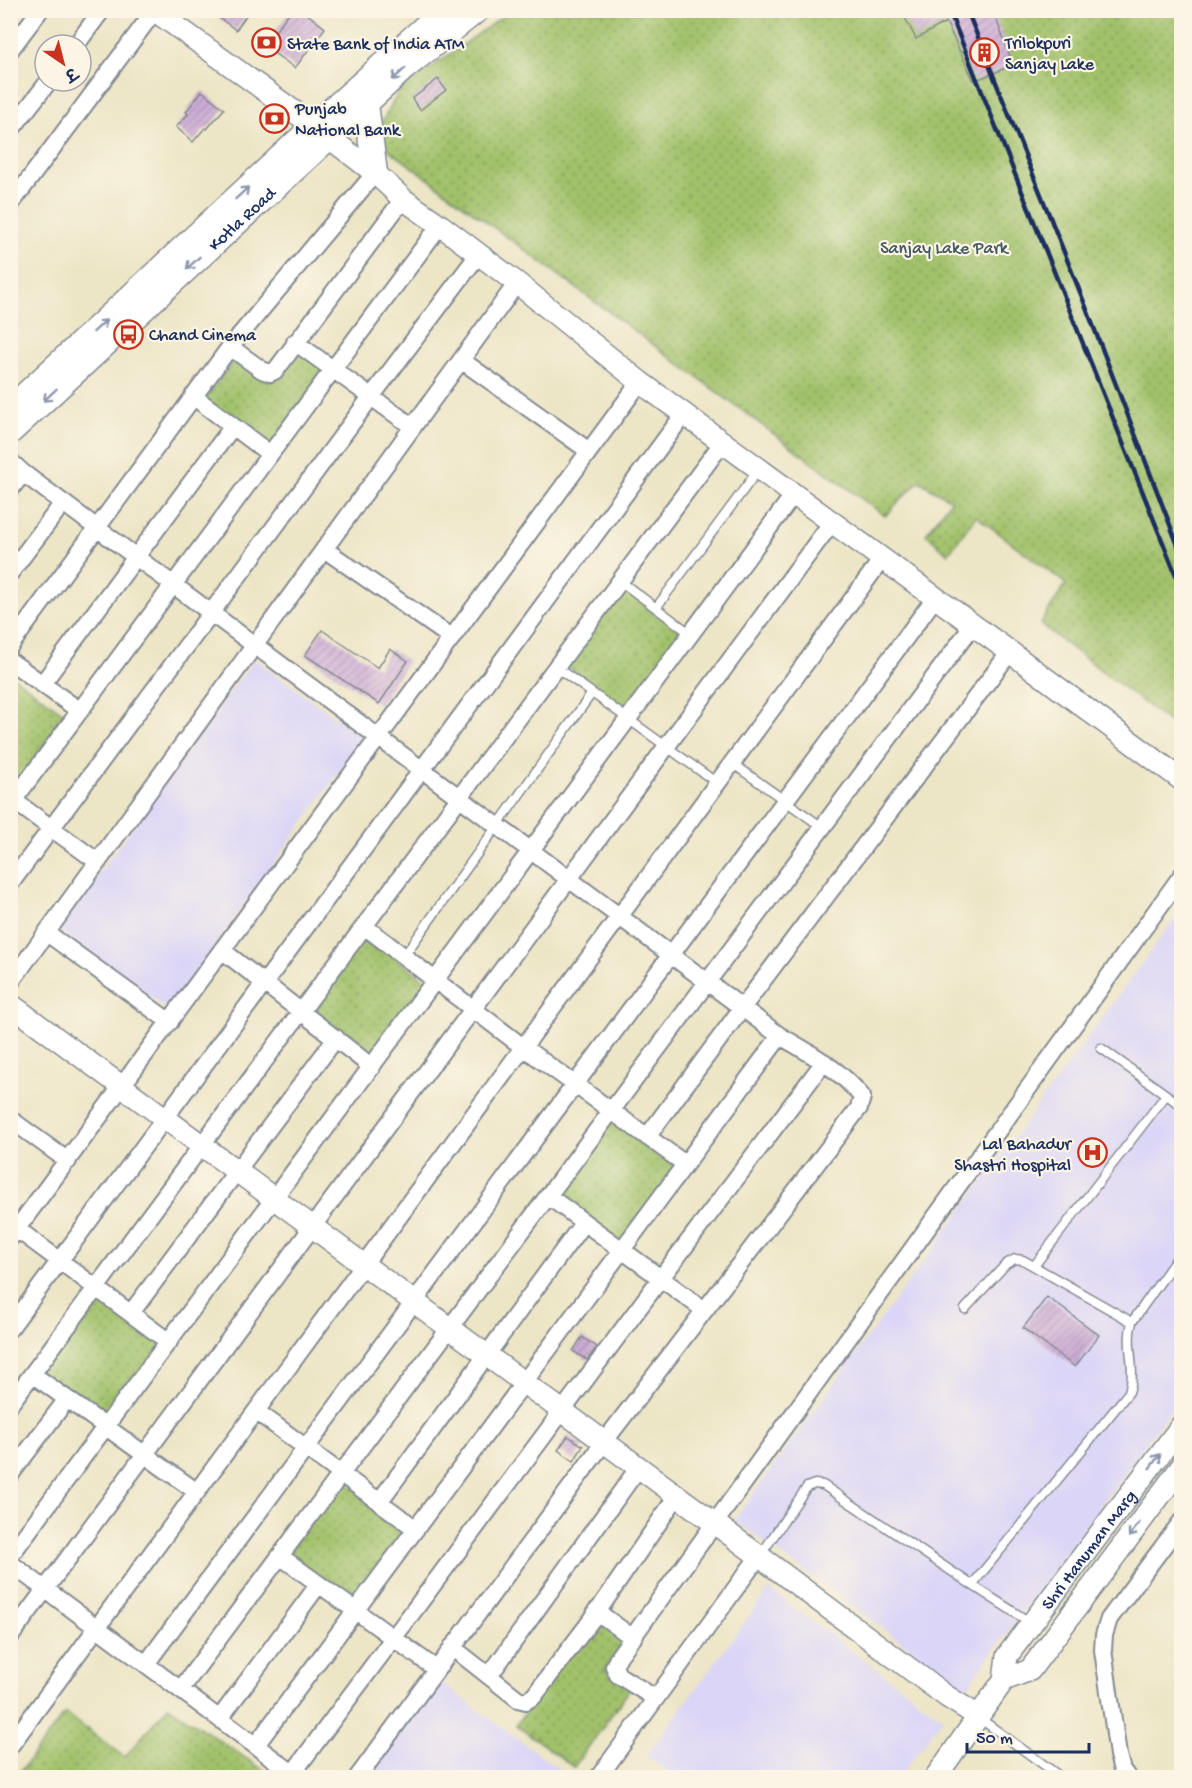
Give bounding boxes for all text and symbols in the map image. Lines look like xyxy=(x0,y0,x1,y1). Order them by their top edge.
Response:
bank icon: State Bank of India ATM xyxy=(250,27,282,59)
north arrow xyxy=(33,33,93,93)
place label: Trilokpuri Sanjay Lake xyxy=(1004,34,1095,76)
place label: State Bank of India ATM xyxy=(287,35,465,56)
building icon: Trilokpuri Sanjay Lake xyxy=(968,36,1000,68)
text: उ xyxy=(59,60,81,84)
one-way arrow xyxy=(391,67,406,81)
place label: Punjab National Bank xyxy=(294,100,402,142)
bank icon: Punjab National Bank xyxy=(258,102,290,134)
street label: Kotla Road xyxy=(205,183,282,256)
one-way arrow xyxy=(234,186,249,200)
park label: Sanjay Lake Park xyxy=(880,239,1010,260)
one-way arrow xyxy=(186,256,201,270)
bus stop icon: Chand Cinema xyxy=(112,318,144,350)
one-way arrow xyxy=(92,319,107,333)
place label: Chand Cinema xyxy=(149,326,257,347)
one-way arrow xyxy=(43,388,58,402)
place label: Lal Bahadur Shastri Hospital xyxy=(954,1135,1073,1177)
hospital icon: Lal Bahadur Shastri Hospital xyxy=(1076,1137,1108,1169)
one-way arrow xyxy=(1148,1453,1161,1469)
street label: Shri Hanuman Marg xyxy=(1038,1487,1142,1615)
one-way arrow xyxy=(1128,1521,1140,1537)
scale bar xyxy=(967,1716,1088,1754)
text: 50 m xyxy=(976,1729,1013,1750)

